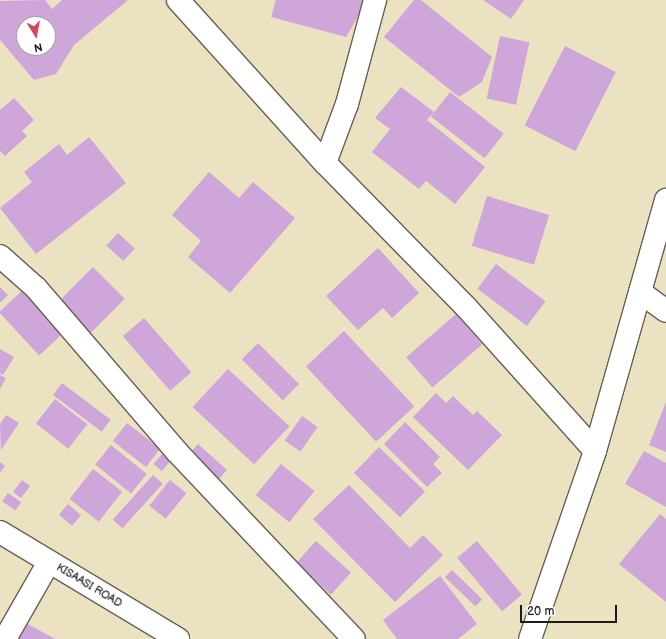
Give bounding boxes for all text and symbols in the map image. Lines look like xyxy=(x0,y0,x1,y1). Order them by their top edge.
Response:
north arrow xyxy=(16,16,56,56)
text: N xyxy=(33,40,43,54)
street label: KISAASI ROAD xyxy=(54,561,124,611)
scale bar xyxy=(522,597,619,623)
text: 20 m xyxy=(527,604,554,619)

